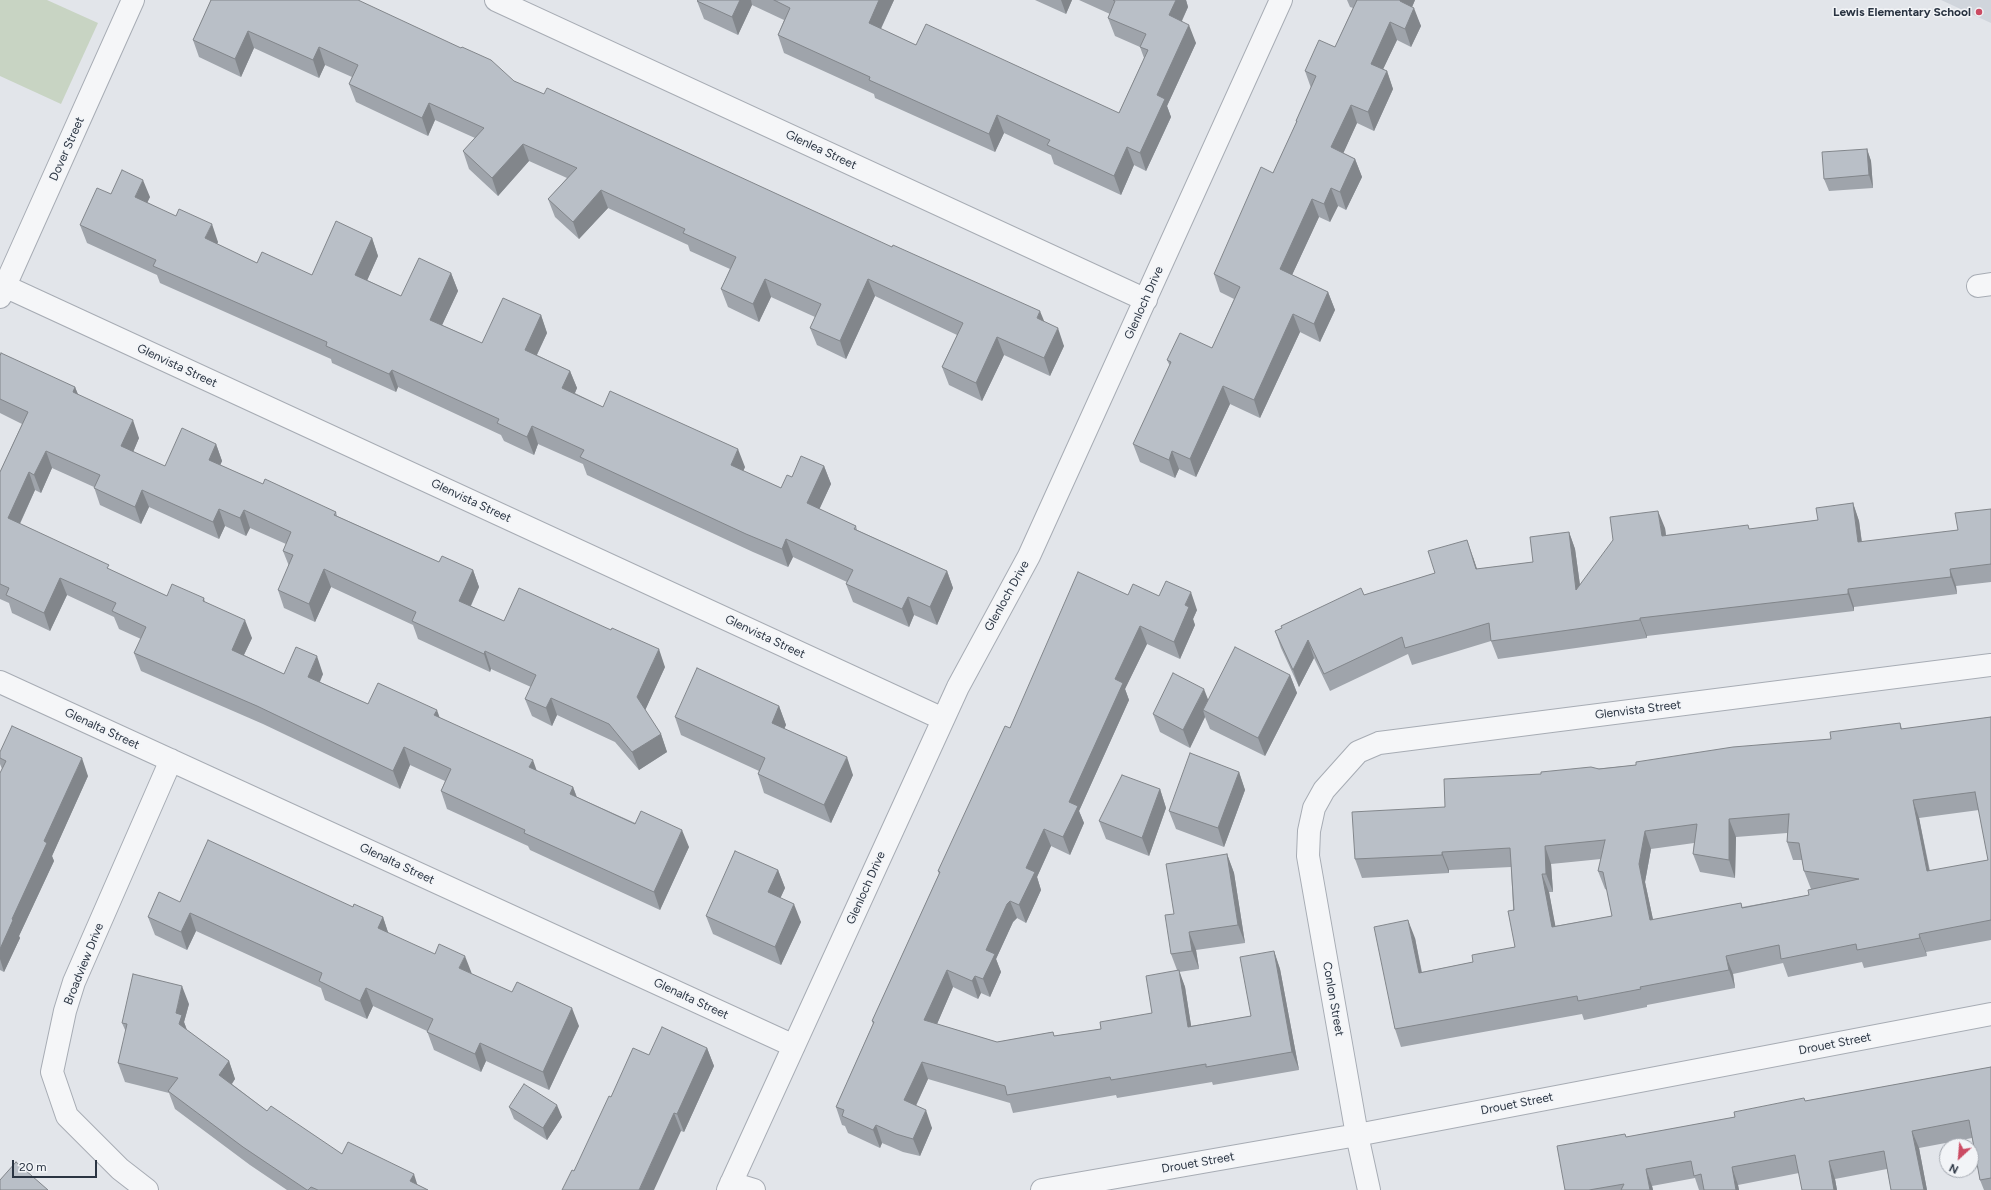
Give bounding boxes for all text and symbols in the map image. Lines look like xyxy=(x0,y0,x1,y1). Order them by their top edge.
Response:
place label: Lewis Elementary School xyxy=(1833,5,1971,19)
marker: Lewis Elementary School xyxy=(1974,7,1984,17)
street label: Dover Street xyxy=(47,115,87,183)
street label: Glenlea Street xyxy=(783,127,859,173)
street label: Glenloch Drive xyxy=(1121,264,1167,342)
street label: Glenvista Street xyxy=(135,341,219,391)
street label: Glenvista Street xyxy=(429,476,513,526)
street label: Glenloch Drive xyxy=(982,558,1032,634)
street label: Glenvista Street xyxy=(723,612,807,662)
street label: Glenvista Street xyxy=(1594,698,1682,722)
street label: Glenalta Street xyxy=(62,705,142,753)
street label: Glenalta Street xyxy=(357,840,437,888)
street label: Glenloch Drive xyxy=(843,849,889,927)
street label: Broadview Drive xyxy=(61,921,107,1007)
street label: Conlon Street xyxy=(1319,961,1347,1037)
street label: Glenalta Street xyxy=(651,975,731,1023)
street label: Drouet Street xyxy=(1797,1030,1873,1058)
street label: Drouet Street xyxy=(1479,1090,1555,1118)
north arrow xyxy=(1939,1138,1979,1178)
street label: Drouet Street xyxy=(1160,1150,1236,1176)
scale bar xyxy=(14,1152,99,1178)
text: 20 m xyxy=(19,1160,47,1174)
text: N xyxy=(1947,1161,1961,1176)

